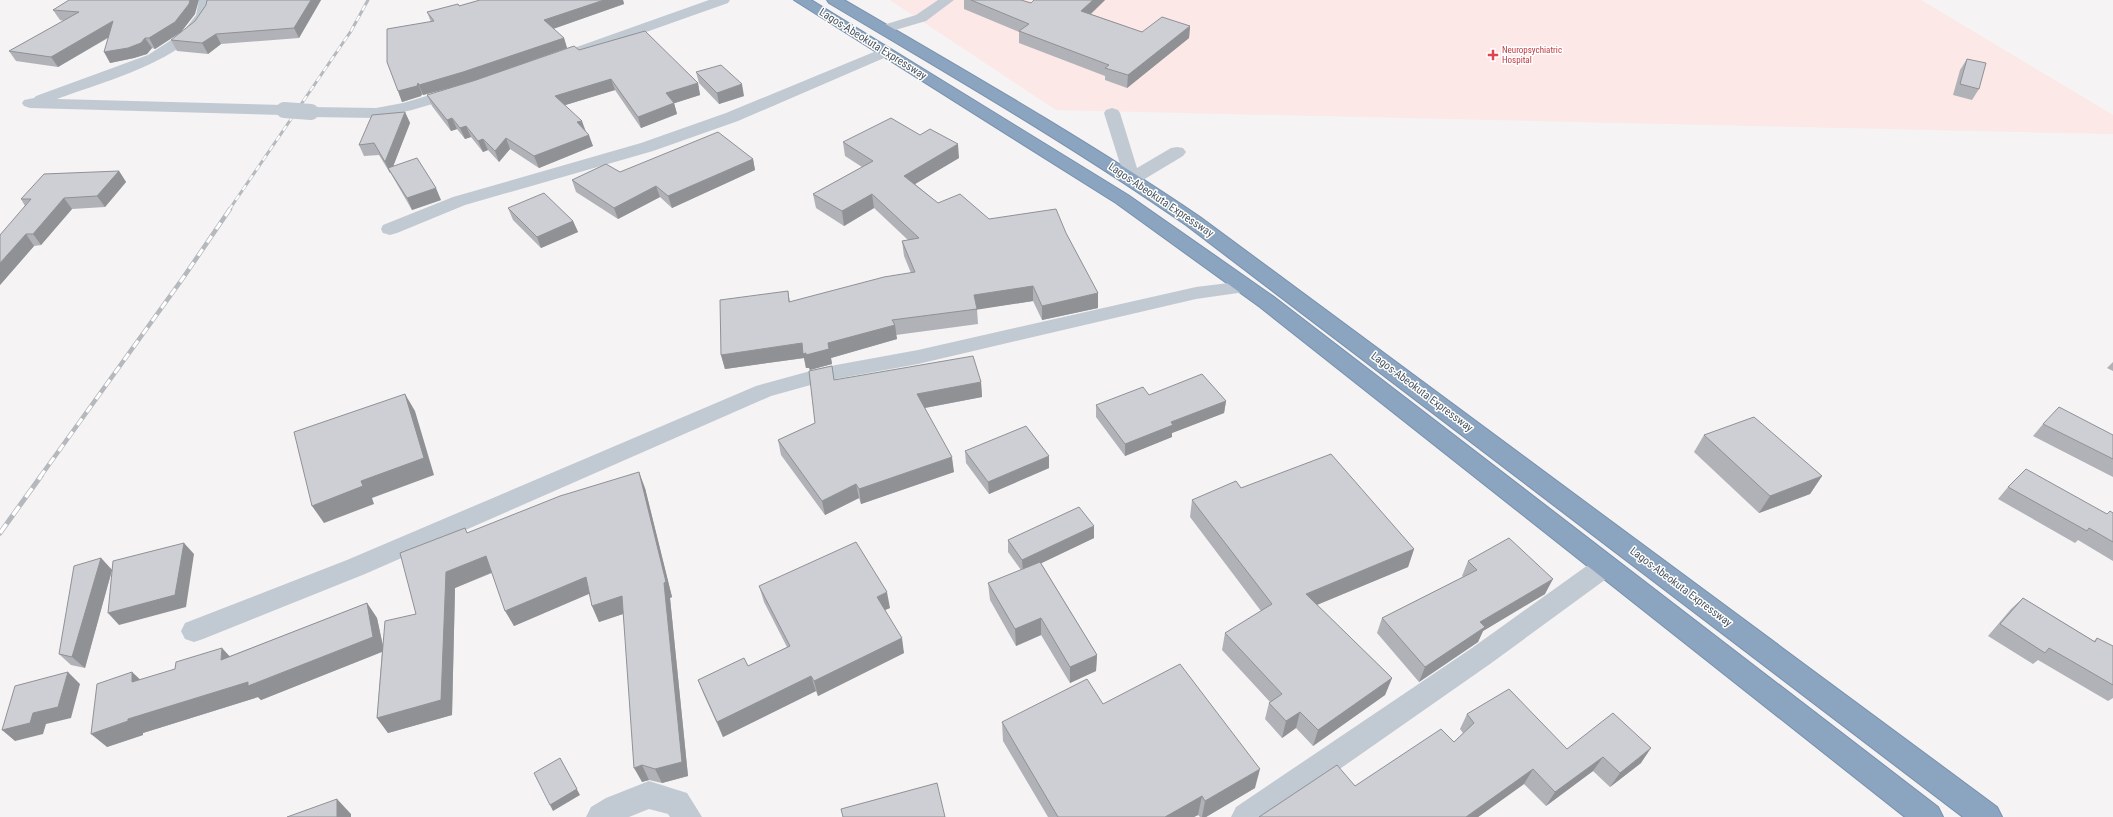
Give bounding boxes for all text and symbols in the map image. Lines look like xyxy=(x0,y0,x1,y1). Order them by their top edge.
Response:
street label: Lagos-Abeokuta Expressway xyxy=(817,6,929,83)
place label: Neuropsychiatric Hospital xyxy=(1502,45,1562,65)
marker: Neuropsychiatric Hospital xyxy=(1487,49,1499,61)
street label: Lagos-Abeokuta Expressway xyxy=(1106,160,1216,240)
street label: Lagos-Abeokuta Expressway xyxy=(1369,349,1476,435)
street label: Lagos-Abeokuta Expressway xyxy=(1628,544,1735,630)

